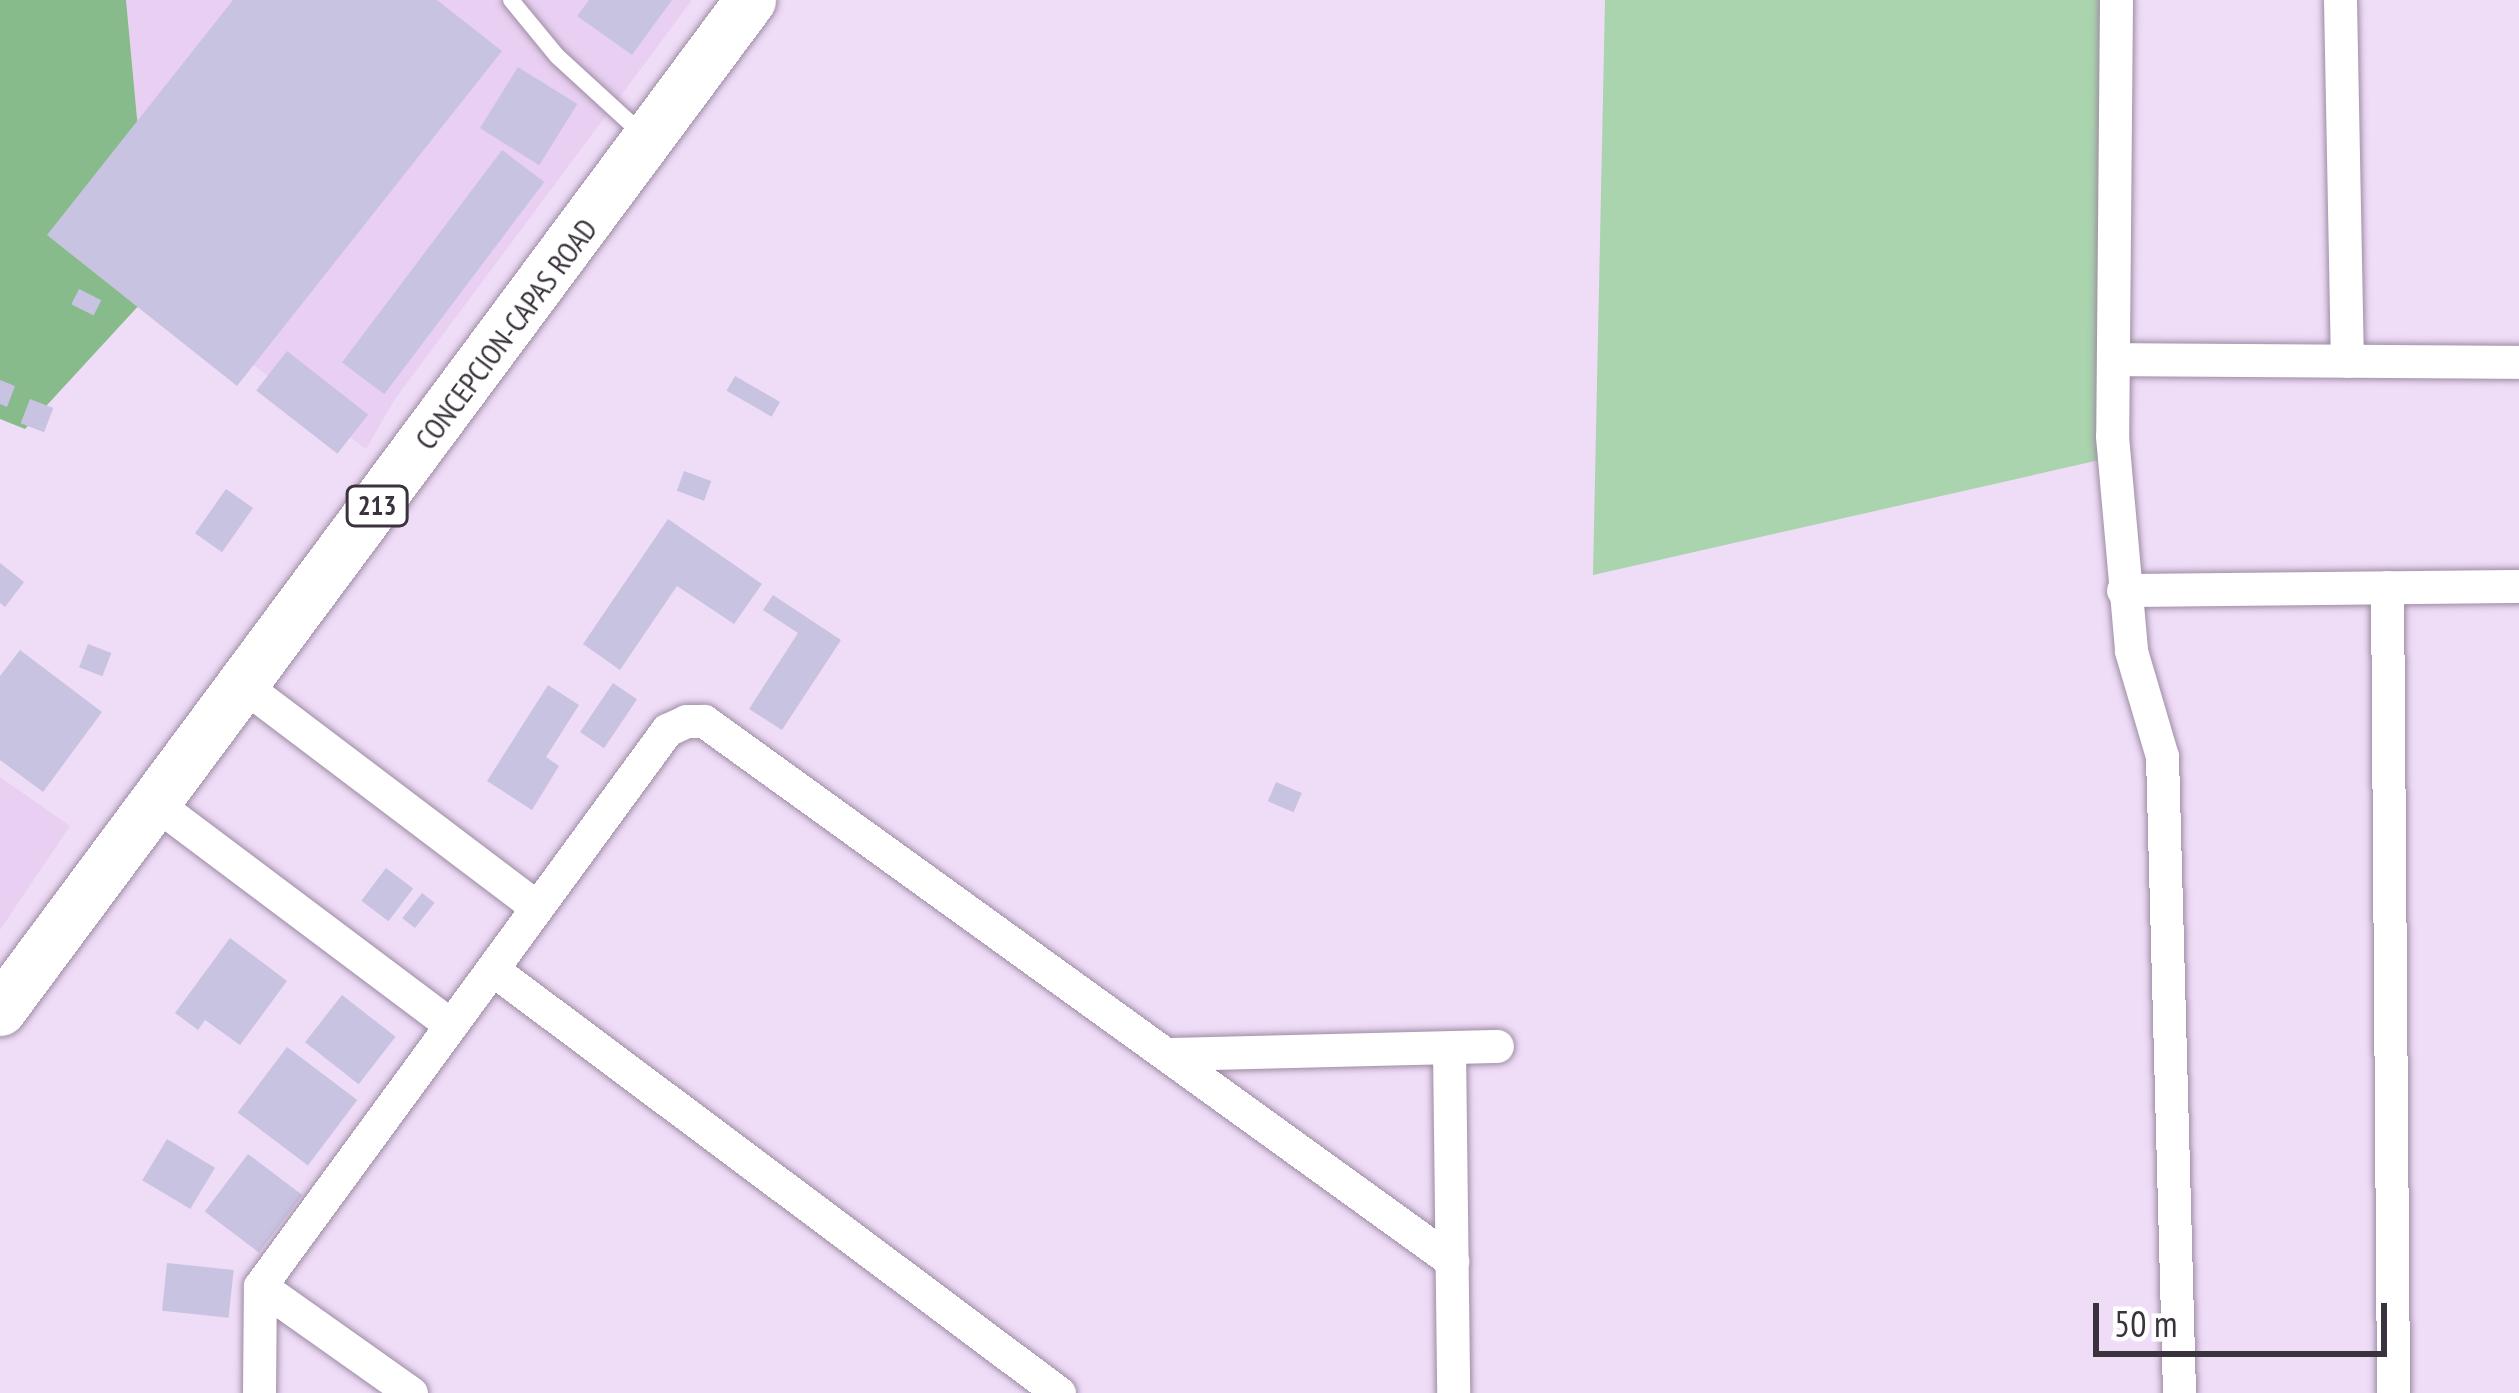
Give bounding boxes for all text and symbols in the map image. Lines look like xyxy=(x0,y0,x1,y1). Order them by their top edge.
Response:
street label: CONCEPCION-CAPAS ROAD xyxy=(408,212,604,456)
road number: 213 xyxy=(344,485,410,527)
scale bar xyxy=(2099,1279,2393,1353)
text: 50 m xyxy=(2114,1300,2177,1347)

